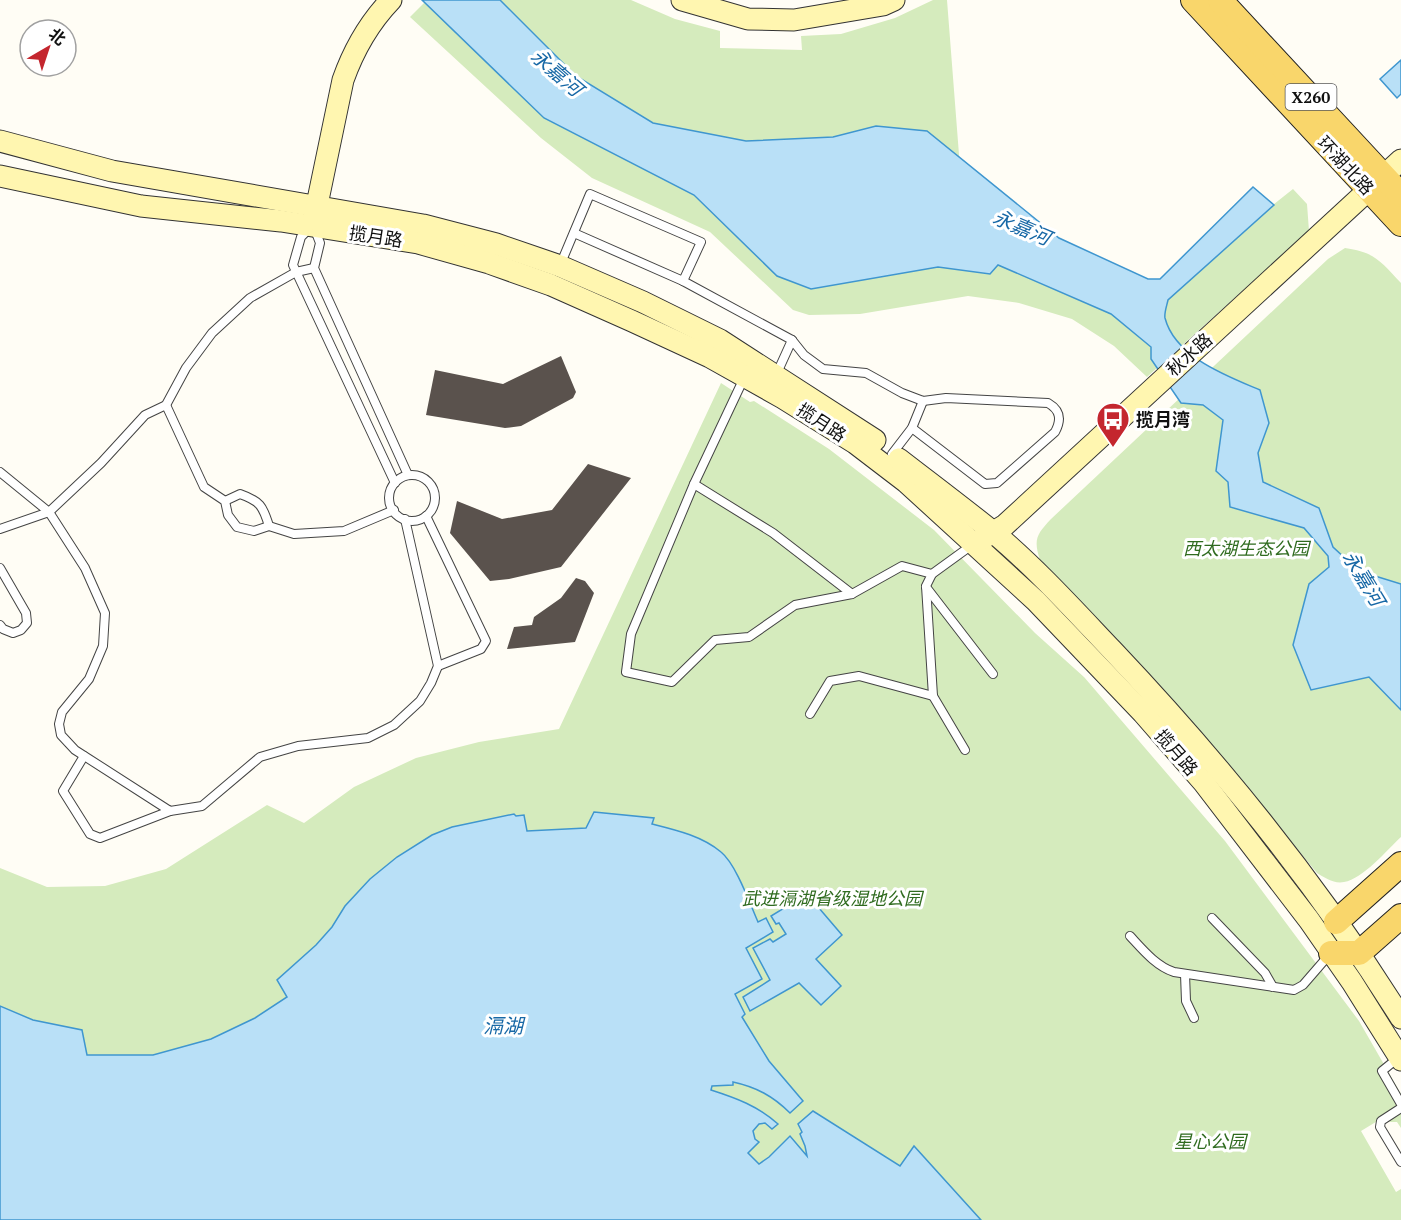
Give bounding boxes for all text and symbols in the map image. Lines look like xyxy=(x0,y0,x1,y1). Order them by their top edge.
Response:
north arrow xyxy=(18,18,78,78)
text: 北 xyxy=(44,23,71,50)
water label: 永嘉河 xyxy=(526,42,592,104)
road number: X260 xyxy=(1286,84,1336,110)
street label: 环湖北路 xyxy=(1313,130,1379,200)
water label: 永嘉河 xyxy=(989,203,1059,253)
street label: 揽月路 xyxy=(347,220,405,252)
street label: 秋水路 xyxy=(1161,327,1217,381)
street label: 揽月路 xyxy=(793,397,851,447)
bus stop icon: 揽月湾 xyxy=(1095,401,1131,448)
place label: 揽月湾 xyxy=(1136,407,1190,431)
park label: 西太湖生态公园 xyxy=(1183,536,1312,560)
water label: 永嘉河 xyxy=(1337,545,1393,614)
street label: 揽月路 xyxy=(1150,724,1204,780)
park label: 武进滆湖省级湿地公园 xyxy=(742,886,925,910)
water label: 滆湖 xyxy=(483,1012,526,1039)
park label: 星心公园 xyxy=(1174,1129,1249,1153)

